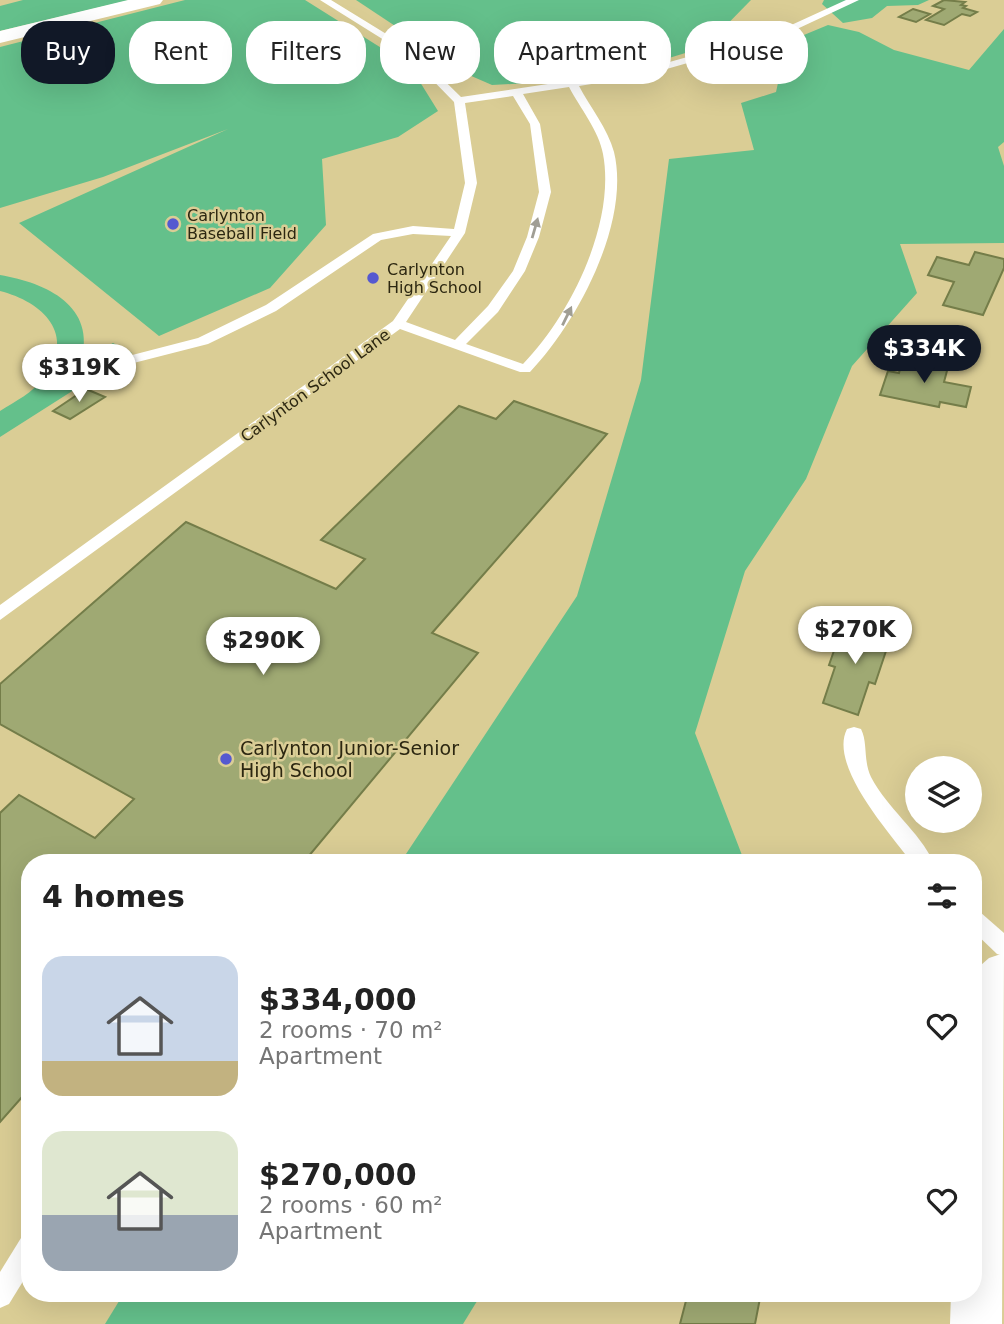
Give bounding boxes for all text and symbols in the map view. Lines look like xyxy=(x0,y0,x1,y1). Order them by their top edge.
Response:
chip: Buy xyxy=(21,21,115,84)
chip: Rent xyxy=(129,21,232,84)
chip: Filters xyxy=(246,21,366,84)
chip: New xyxy=(380,21,480,84)
chip: Apartment xyxy=(494,21,671,84)
chip: House xyxy=(685,21,808,84)
place label: Carlynton Baseball Field xyxy=(187,206,297,243)
marker: Carlynton Baseball Field xyxy=(165,216,181,232)
one-way arrow xyxy=(531,218,541,239)
place label: Carlynton High School xyxy=(387,260,482,297)
marker: Carlynton High School xyxy=(365,270,381,286)
one-way arrow xyxy=(561,306,573,326)
street label: Carlynton School Lane xyxy=(237,325,394,446)
pin: $334K xyxy=(875,326,973,385)
text: $334K xyxy=(883,335,965,361)
pin: $319K xyxy=(30,344,128,404)
text: $319K xyxy=(38,354,120,380)
pin: $270K xyxy=(806,606,904,666)
text: $270K xyxy=(814,616,896,642)
pin: $290K xyxy=(214,618,312,677)
text: $290K xyxy=(222,627,304,653)
place label: Carlynton Junior-Senior High School xyxy=(240,737,459,781)
marker: Carlynton Junior-Senior High School xyxy=(218,751,234,767)
map controls xyxy=(905,756,982,833)
button: layers xyxy=(905,756,982,833)
icon: filters xyxy=(923,877,961,915)
text: 4 homes xyxy=(42,879,185,914)
text: $334,000 xyxy=(259,982,417,1017)
icon: home xyxy=(98,984,182,1068)
icon: heart xyxy=(923,1007,961,1045)
text: 2 rooms · 70 m² xyxy=(259,1017,443,1043)
text: Apartment xyxy=(259,1043,382,1069)
text: $270,000 xyxy=(259,1157,417,1192)
icon: home xyxy=(98,1159,182,1243)
icon: heart xyxy=(923,1182,961,1220)
text: 2 rooms · 60 m² xyxy=(259,1192,443,1218)
text: Apartment xyxy=(259,1218,382,1244)

